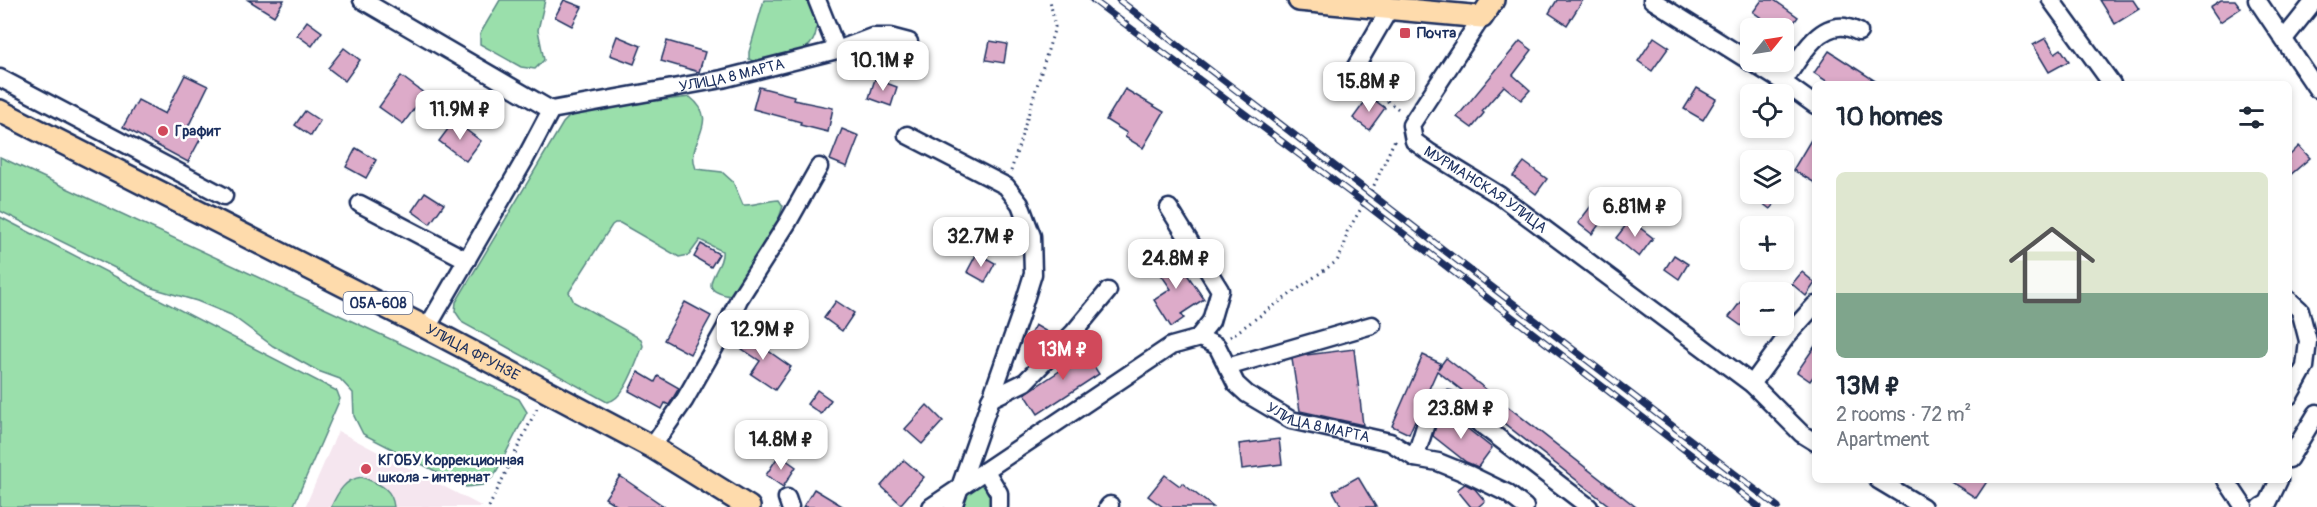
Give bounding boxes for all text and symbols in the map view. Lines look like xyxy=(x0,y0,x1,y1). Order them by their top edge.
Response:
north arrow xyxy=(1740,18,1794,72)
map controls xyxy=(1740,18,1794,336)
place label: Почта xyxy=(1417,24,1456,43)
marker: Почта xyxy=(1398,26,1412,40)
pin: 10.1M ₽ xyxy=(828,41,938,92)
text: 10.1M ₽ xyxy=(851,48,915,73)
street label: УЛИЦА 8 МАРТА xyxy=(677,55,787,97)
pin: 15.8M ₽ xyxy=(1314,62,1424,113)
text: 15.8M ₽ xyxy=(1337,69,1401,94)
button: locate xyxy=(1740,84,1794,138)
pin: 11.9M ₽ xyxy=(405,90,515,141)
text: 11.9M ₽ xyxy=(429,97,491,122)
text: 10 homes xyxy=(1836,101,1942,133)
icon: filters xyxy=(2235,101,2268,134)
place label: Графит xyxy=(175,122,222,141)
marker: Графит xyxy=(156,124,170,138)
street label: МУРМАНСКАЯ УЛИЦА xyxy=(1420,142,1551,238)
button: layers xyxy=(1740,150,1794,204)
pin: 6.81M ₽ xyxy=(1580,187,1690,238)
text: 6.81M ₽ xyxy=(1603,194,1667,219)
icon: home xyxy=(1998,211,2106,319)
button: + xyxy=(1740,216,1794,270)
pin: 32.7M ₽ xyxy=(926,217,1036,268)
text: 32.7M ₽ xyxy=(947,224,1015,249)
pin: 24.8M ₽ xyxy=(1121,239,1231,290)
text: 24.8M ₽ xyxy=(1142,246,1210,271)
button: − xyxy=(1740,282,1794,336)
road number: 05А-608 xyxy=(344,292,412,314)
pin: 12.9M ₽ xyxy=(708,310,818,361)
text: 12.9M ₽ xyxy=(731,317,795,342)
street label: УЛИЦА ФРУНЗЕ xyxy=(423,320,523,385)
pin: 13M ₽ xyxy=(1021,330,1105,381)
text: 13M ₽ xyxy=(1038,337,1088,362)
text: 13M ₽ xyxy=(1836,370,1901,402)
pin: 23.8M ₽ xyxy=(1406,389,1516,440)
text: 23.8M ₽ xyxy=(1428,396,1494,421)
street label: УЛИЦА 8 МАРТА xyxy=(1263,398,1372,447)
text: 2 rooms · 72 m² xyxy=(1836,402,1971,427)
pin: 14.8M ₽ xyxy=(726,420,836,471)
text: 14.8M ₽ xyxy=(749,427,813,452)
text: Apartment xyxy=(1836,427,1929,452)
place label: КГОБУ Коррекционная школа - интернат xyxy=(378,451,524,487)
marker: КГОБУ Коррекционная школа - интернат xyxy=(359,462,373,476)

